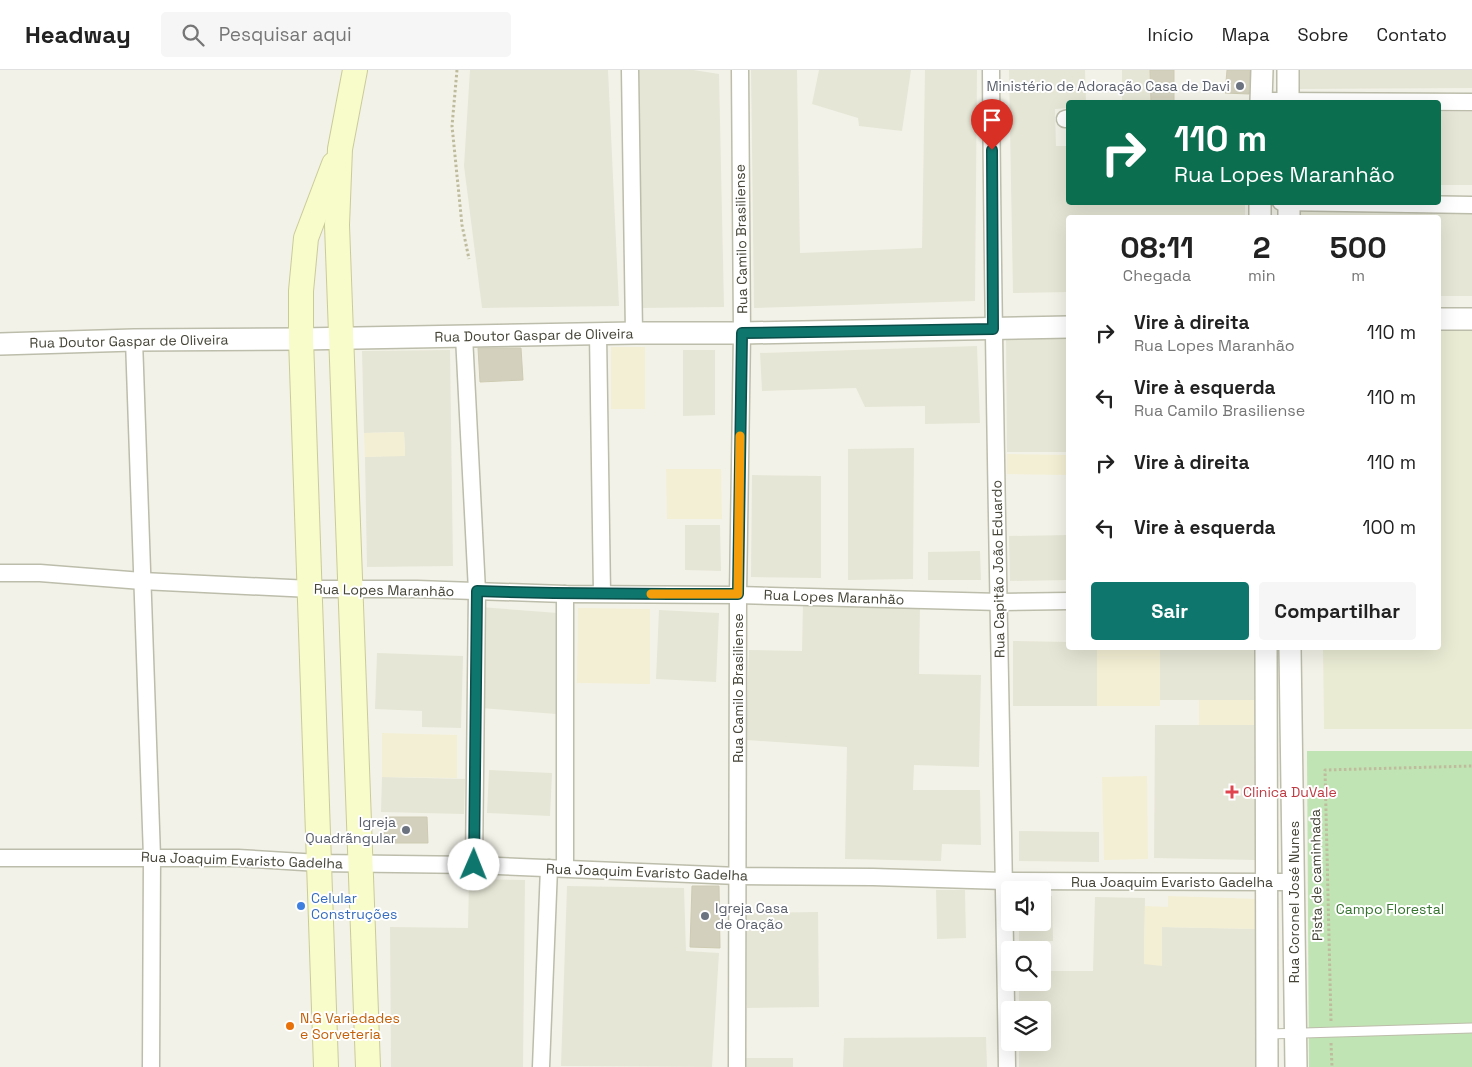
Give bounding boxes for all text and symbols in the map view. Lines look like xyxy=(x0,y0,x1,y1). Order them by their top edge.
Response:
search box xyxy=(161,12,511,57)
text: Headway xyxy=(25,19,131,50)
icon: search xyxy=(179,21,207,49)
text: Pesquisar aqui xyxy=(219,22,352,47)
text: Início xyxy=(1148,23,1194,46)
text: Mapa xyxy=(1222,23,1270,46)
text: Sobre xyxy=(1298,23,1348,46)
text: Contato xyxy=(1376,23,1447,46)
place label: Ministério de Adoração Casa de Davi xyxy=(986,77,1230,95)
marker: Ministério de Adoração Casa de Davi xyxy=(1234,80,1246,92)
pin xyxy=(971,99,1013,150)
icon: arrive xyxy=(978,106,1006,134)
text: 110 m xyxy=(1174,117,1267,161)
icon: right xyxy=(1091,120,1156,185)
text: Rua Lopes Maranhão xyxy=(1174,160,1395,188)
street label: Rua Camilo Brasiliense xyxy=(731,164,751,314)
text: 08:11 xyxy=(1120,228,1194,267)
text: 2 xyxy=(1253,228,1271,267)
text: 500 xyxy=(1330,228,1387,267)
text: Chegada xyxy=(1123,265,1191,286)
text: min xyxy=(1248,265,1276,286)
text: m xyxy=(1351,265,1365,286)
text: Vire à direita xyxy=(1134,310,1250,335)
icon: right xyxy=(1091,319,1119,347)
text: 110 m xyxy=(1367,320,1416,345)
street label: Rua Doutor Gaspar de Oliveira xyxy=(434,324,634,346)
street label: Rua Doutor Gaspar de Oliveira xyxy=(29,330,229,352)
text: Rua Lopes Maranhão xyxy=(1134,335,1295,356)
text: Vire à esquerda xyxy=(1134,375,1276,400)
icon: left xyxy=(1091,384,1119,412)
text: 110 m xyxy=(1367,385,1416,410)
text: Rua Camilo Brasiliense xyxy=(1134,400,1305,421)
icon: right xyxy=(1091,449,1119,477)
text: Vire à direita xyxy=(1134,450,1250,475)
text: 110 m xyxy=(1367,450,1416,475)
street label: Rua Capitão João Eduardo xyxy=(987,480,1009,658)
icon: left xyxy=(1091,514,1119,542)
text: Vire à esquerda xyxy=(1134,515,1276,540)
text: 100 m xyxy=(1362,515,1416,540)
street label: Rua Lopes Maranhão xyxy=(314,580,454,600)
button: Sair xyxy=(1091,582,1249,640)
button: Compartilhar xyxy=(1259,582,1416,640)
street label: Rua Lopes Maranhão xyxy=(763,586,905,608)
street label: Rua Camilo Brasiliense xyxy=(729,613,747,763)
place label: Clinica DuVale xyxy=(1243,783,1337,801)
marker: Clinica DuVale xyxy=(1225,785,1239,799)
street label: Pista de caminhada xyxy=(1306,809,1326,941)
place label: Igreja Quadrãngular xyxy=(305,813,396,847)
street label: Rua Coronel José Nunes xyxy=(1285,821,1303,983)
marker: Igreja Quadrãngular xyxy=(400,824,412,836)
position arrow xyxy=(447,838,499,890)
street label: Rua Joaquim Evaristo Gadelha xyxy=(141,847,343,873)
street label: Rua Joaquim Evaristo Gadelha xyxy=(546,859,748,885)
street label: Rua Joaquim Evaristo Gadelha xyxy=(1071,873,1273,891)
map controls xyxy=(1001,881,1051,1051)
button: sound xyxy=(1001,881,1051,931)
place label: Celular Construções xyxy=(311,889,397,923)
place label: Igreja Casa de Oração xyxy=(715,899,788,933)
marker: Celular Construções xyxy=(295,900,307,912)
park label: Campo Florestal xyxy=(1336,900,1444,918)
marker: Igreja Casa de Oração xyxy=(699,910,711,922)
button: search xyxy=(1001,941,1051,991)
button: layers xyxy=(1001,1001,1051,1051)
place label: N.G Variedades e Sorveteria xyxy=(300,1009,400,1043)
marker: N.G Variedades e Sorveteria xyxy=(284,1020,296,1032)

